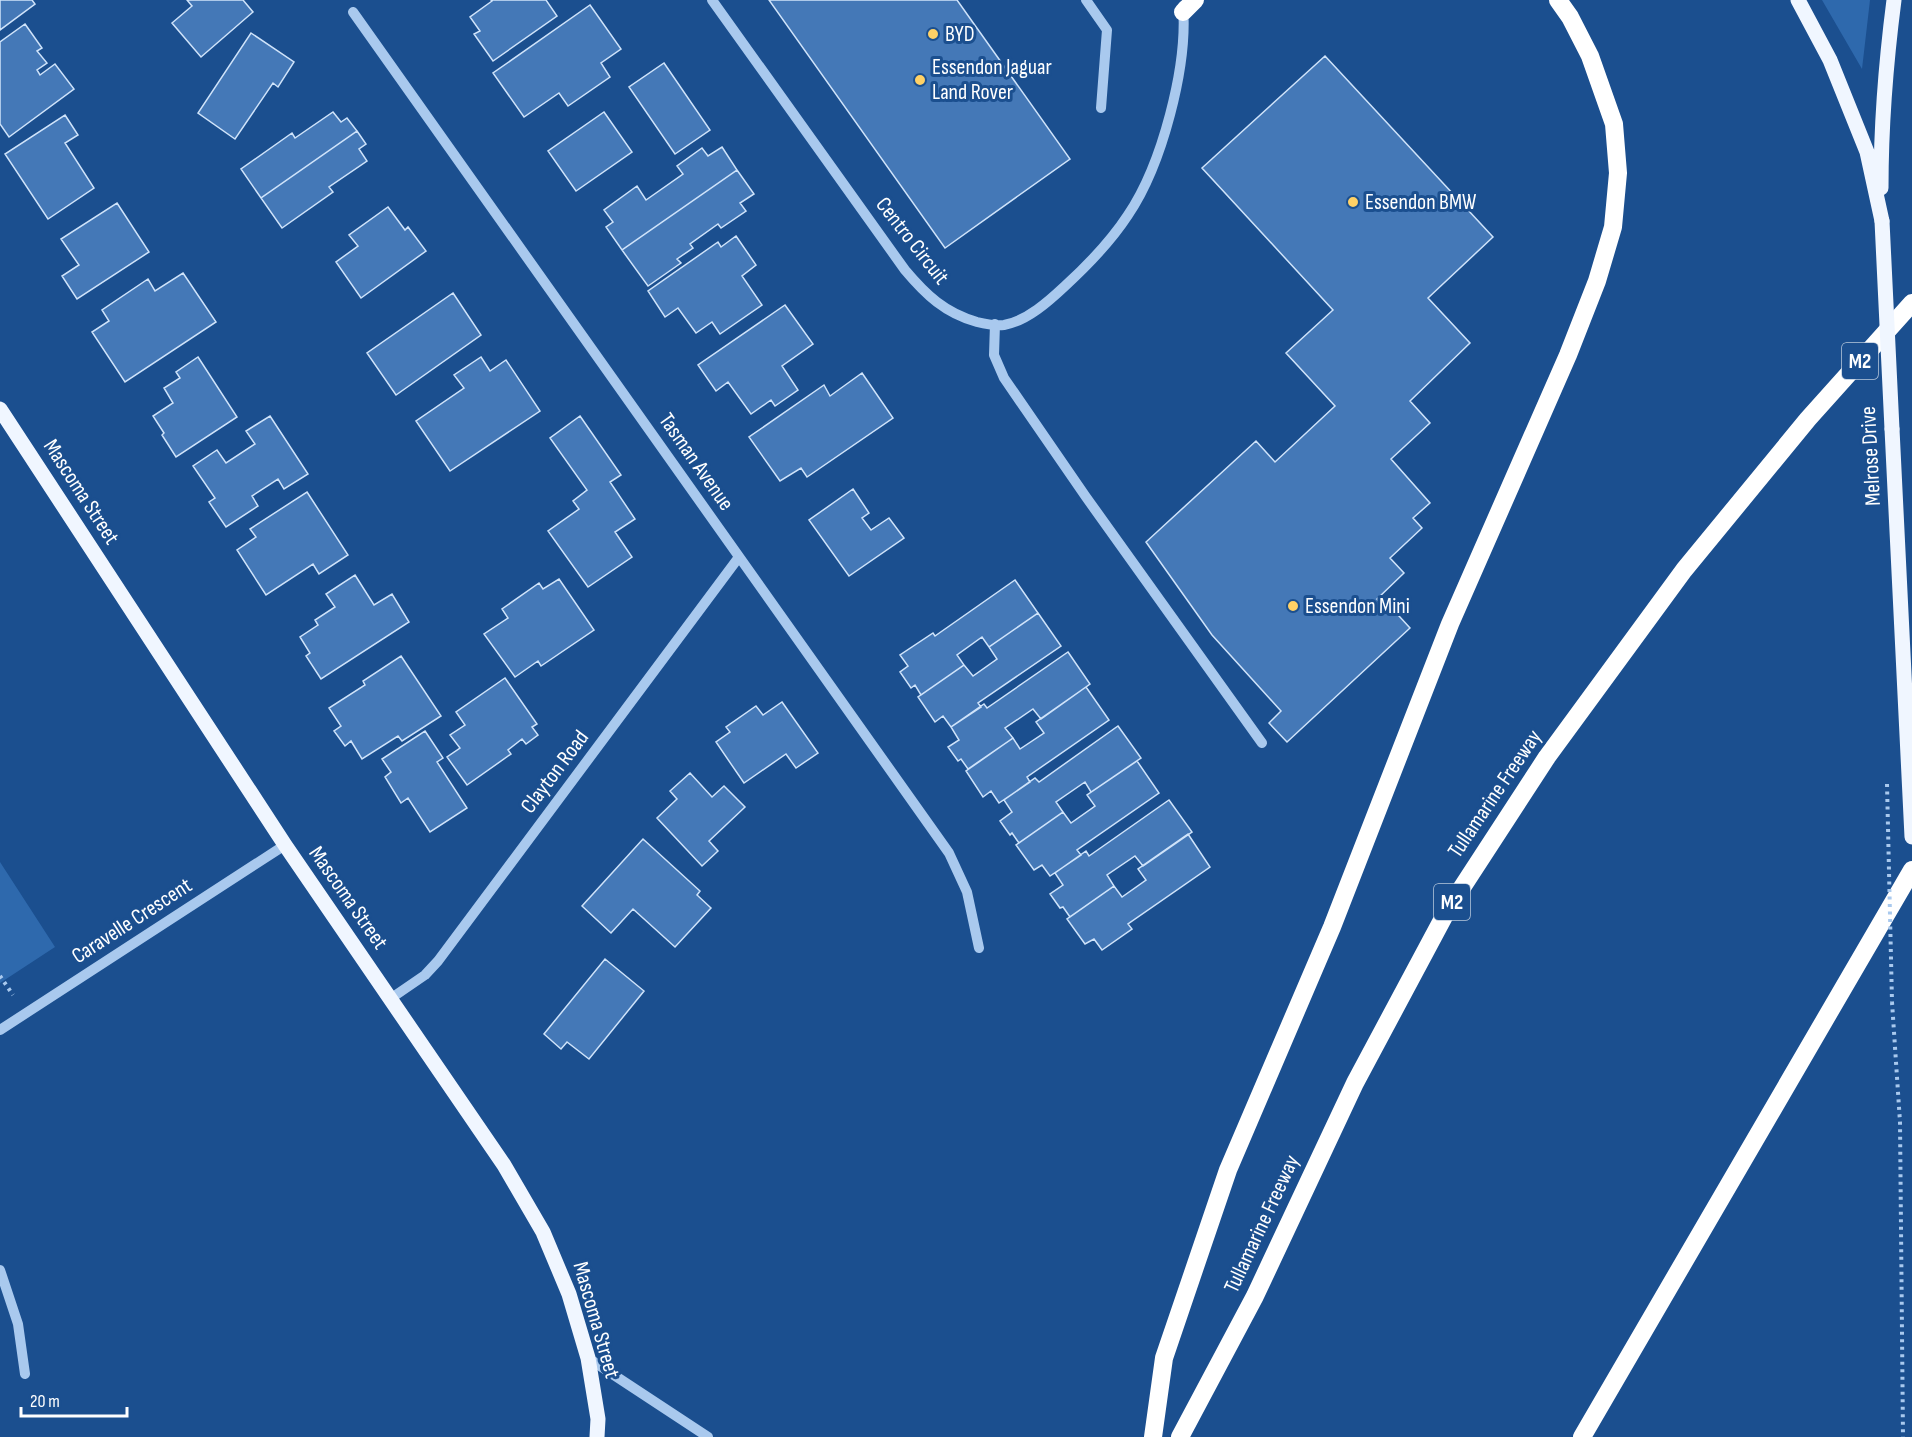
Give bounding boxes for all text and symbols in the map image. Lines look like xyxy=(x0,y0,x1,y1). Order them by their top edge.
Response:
place label: BYD xyxy=(945,21,975,48)
marker: BYD xyxy=(926,27,940,41)
place label: Essendon Jaguar Land Rover xyxy=(932,54,1052,106)
marker: Essendon Jaguar Land Rover xyxy=(913,73,927,87)
place label: Essendon BMW xyxy=(1365,189,1476,216)
street label: Centro Circuit xyxy=(869,192,955,290)
marker: Essendon BMW xyxy=(1346,195,1360,209)
road number: M2 xyxy=(1842,343,1878,379)
street label: Melrose Drive xyxy=(1855,405,1887,507)
street label: Tasman Avenue xyxy=(652,408,740,516)
street label: Mascoma Street xyxy=(37,434,125,550)
place label: Essendon Mini xyxy=(1305,593,1410,620)
marker: Essendon Mini xyxy=(1286,599,1300,613)
street label: Tullamarine Freeway xyxy=(1442,724,1548,863)
street label: Clayton Road xyxy=(515,725,595,819)
street label: Mascoma Street xyxy=(303,841,394,955)
street label: Caravelle Crescent xyxy=(67,872,197,970)
road number: M2 xyxy=(1434,884,1470,920)
street label: Tullamarine Freeway xyxy=(1218,1150,1306,1297)
street label: Mascoma Street xyxy=(567,1259,626,1382)
scale bar xyxy=(21,1380,128,1418)
text: 20 m xyxy=(30,1391,60,1412)

